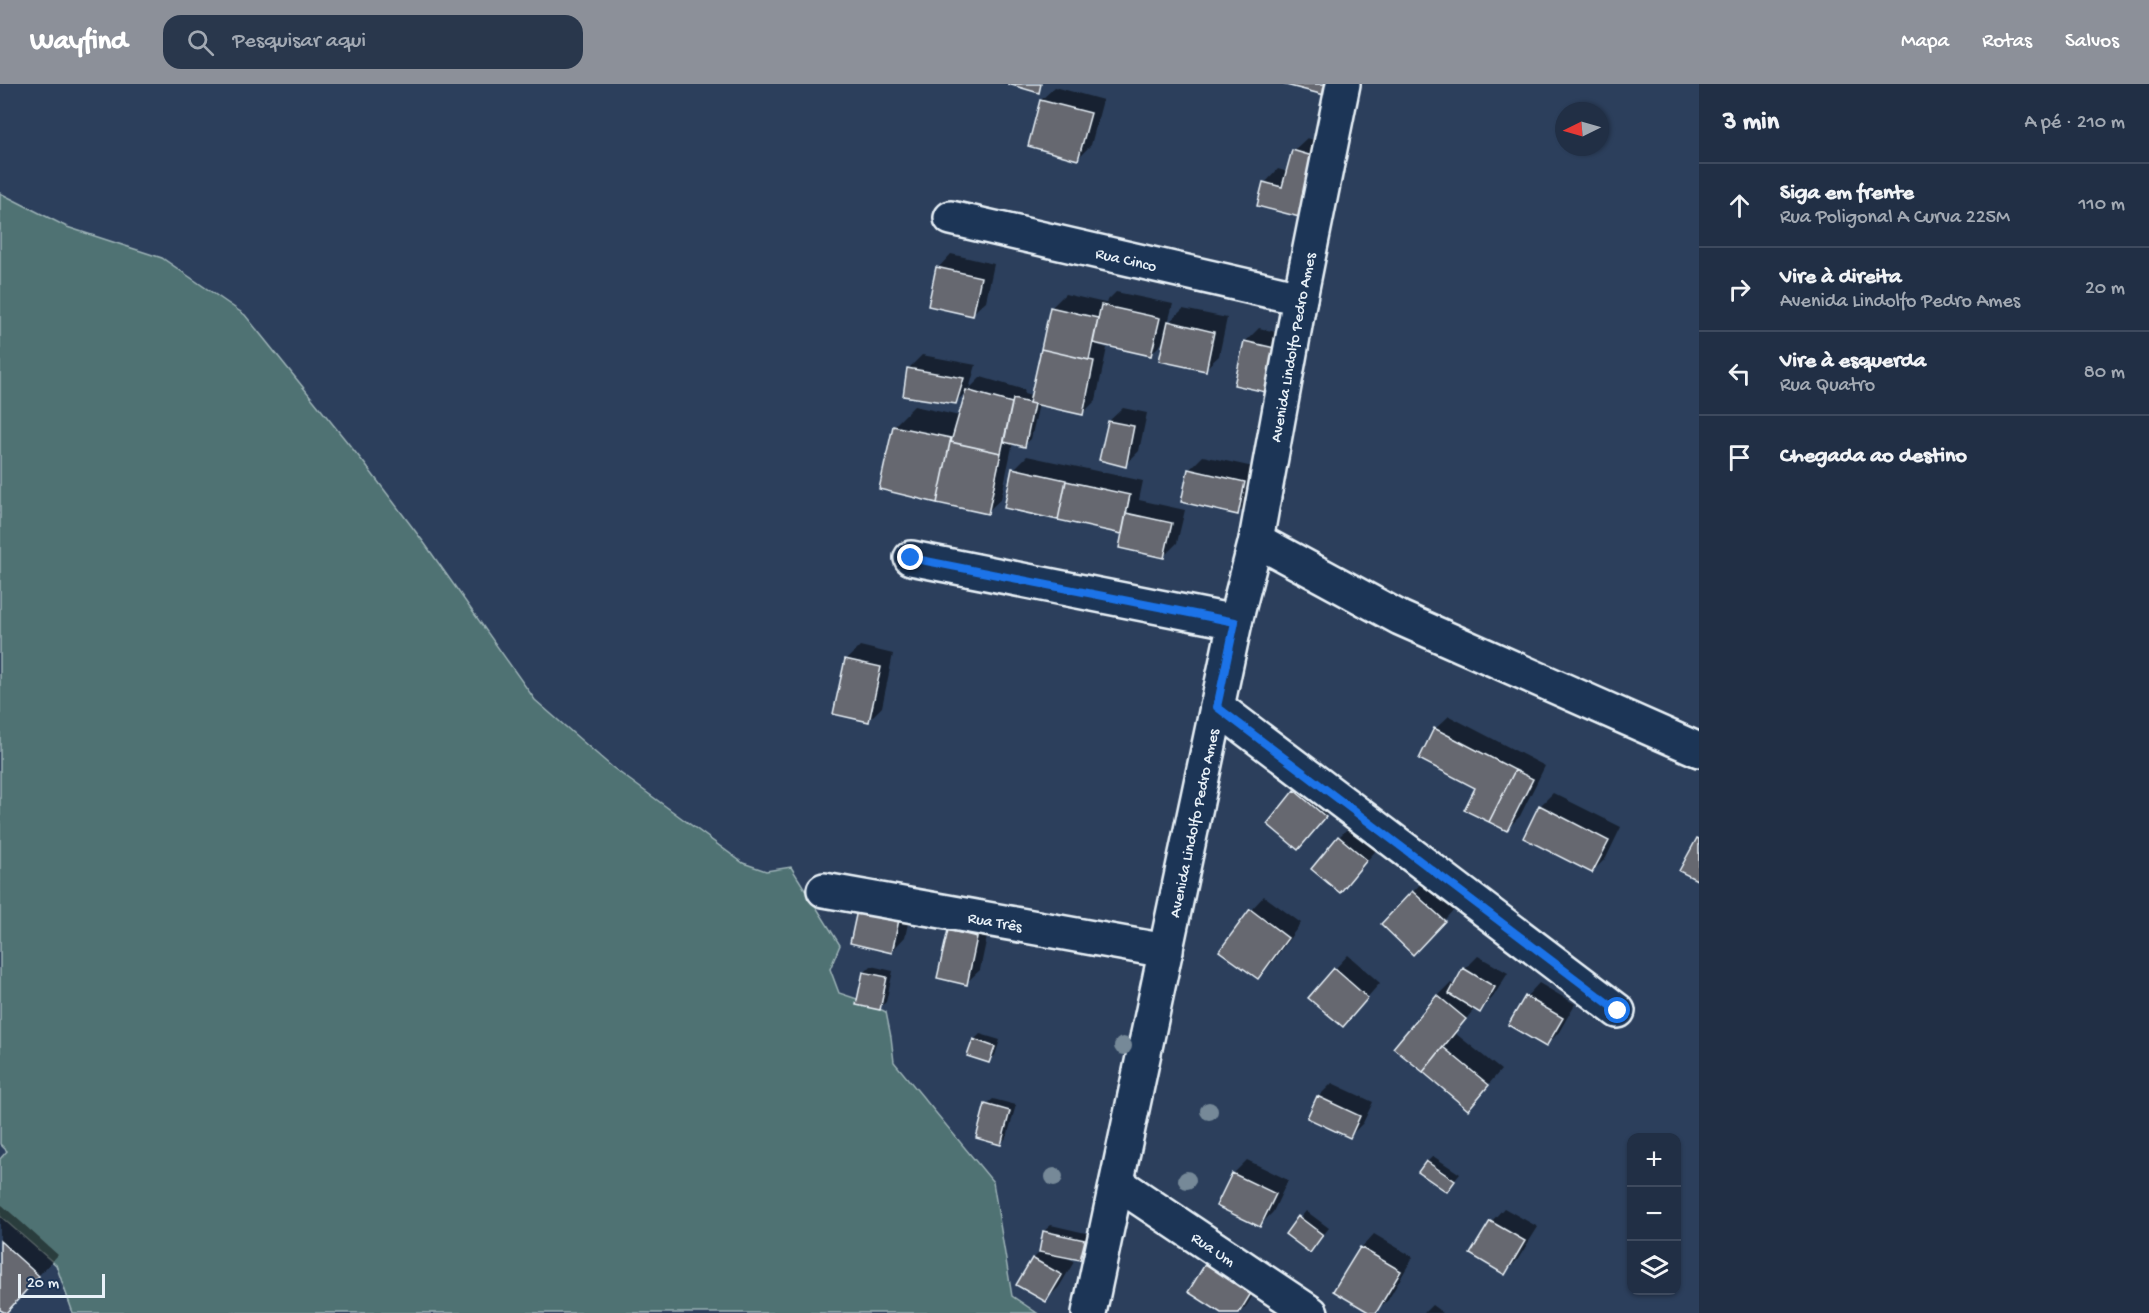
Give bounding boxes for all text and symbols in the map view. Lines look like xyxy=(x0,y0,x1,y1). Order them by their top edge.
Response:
search box xyxy=(163,15,583,69)
text: Wayfind xyxy=(30,26,127,59)
icon: search xyxy=(184,26,217,59)
text: Pesquisar aqui xyxy=(232,29,366,55)
text: Mapa xyxy=(1901,30,1949,55)
text: Rotas xyxy=(1982,30,2032,55)
text: Salvos xyxy=(2065,30,2119,55)
north arrow xyxy=(1555,102,1609,156)
text: 3 min xyxy=(1723,108,1779,139)
text: A pé · 210 m xyxy=(2024,112,2125,135)
text: Siga em frente xyxy=(1780,181,1914,207)
icon: ahead xyxy=(1723,189,1756,222)
text: 110 m xyxy=(2079,194,2125,217)
text: Rua Poligonal A Curva 225M xyxy=(1780,207,2010,230)
street label: Rua Cinco xyxy=(1093,245,1158,278)
street label: Avenida Lindolfo Pedro Ames xyxy=(1268,250,1322,444)
text: Vire à direita xyxy=(1780,265,1902,291)
icon: right xyxy=(1723,273,1756,306)
text: 20 m xyxy=(2085,278,2125,301)
text: Avenida Lindolfo Pedro Ames xyxy=(1780,291,2020,314)
text: Vire à esquerda xyxy=(1780,349,1926,375)
icon: left xyxy=(1723,357,1756,390)
text: 80 m xyxy=(2084,362,2125,385)
text: Rua Quatro xyxy=(1780,375,1875,398)
icon: arrive xyxy=(1723,441,1756,474)
text: Chegada ao destino xyxy=(1780,444,1967,470)
route end xyxy=(897,544,923,570)
street label: Avenida Lindolfo Pedro Ames xyxy=(1167,726,1225,920)
street label: Rua Três xyxy=(966,910,1024,938)
route start xyxy=(1604,997,1630,1023)
map controls xyxy=(1627,1133,1681,1295)
button: + xyxy=(1627,1133,1681,1187)
button: − xyxy=(1627,1187,1681,1241)
street label: Rua Um xyxy=(1187,1229,1238,1273)
button: layers xyxy=(1627,1241,1681,1295)
scale bar xyxy=(18,1271,105,1298)
text: 20 m xyxy=(27,1275,59,1294)

